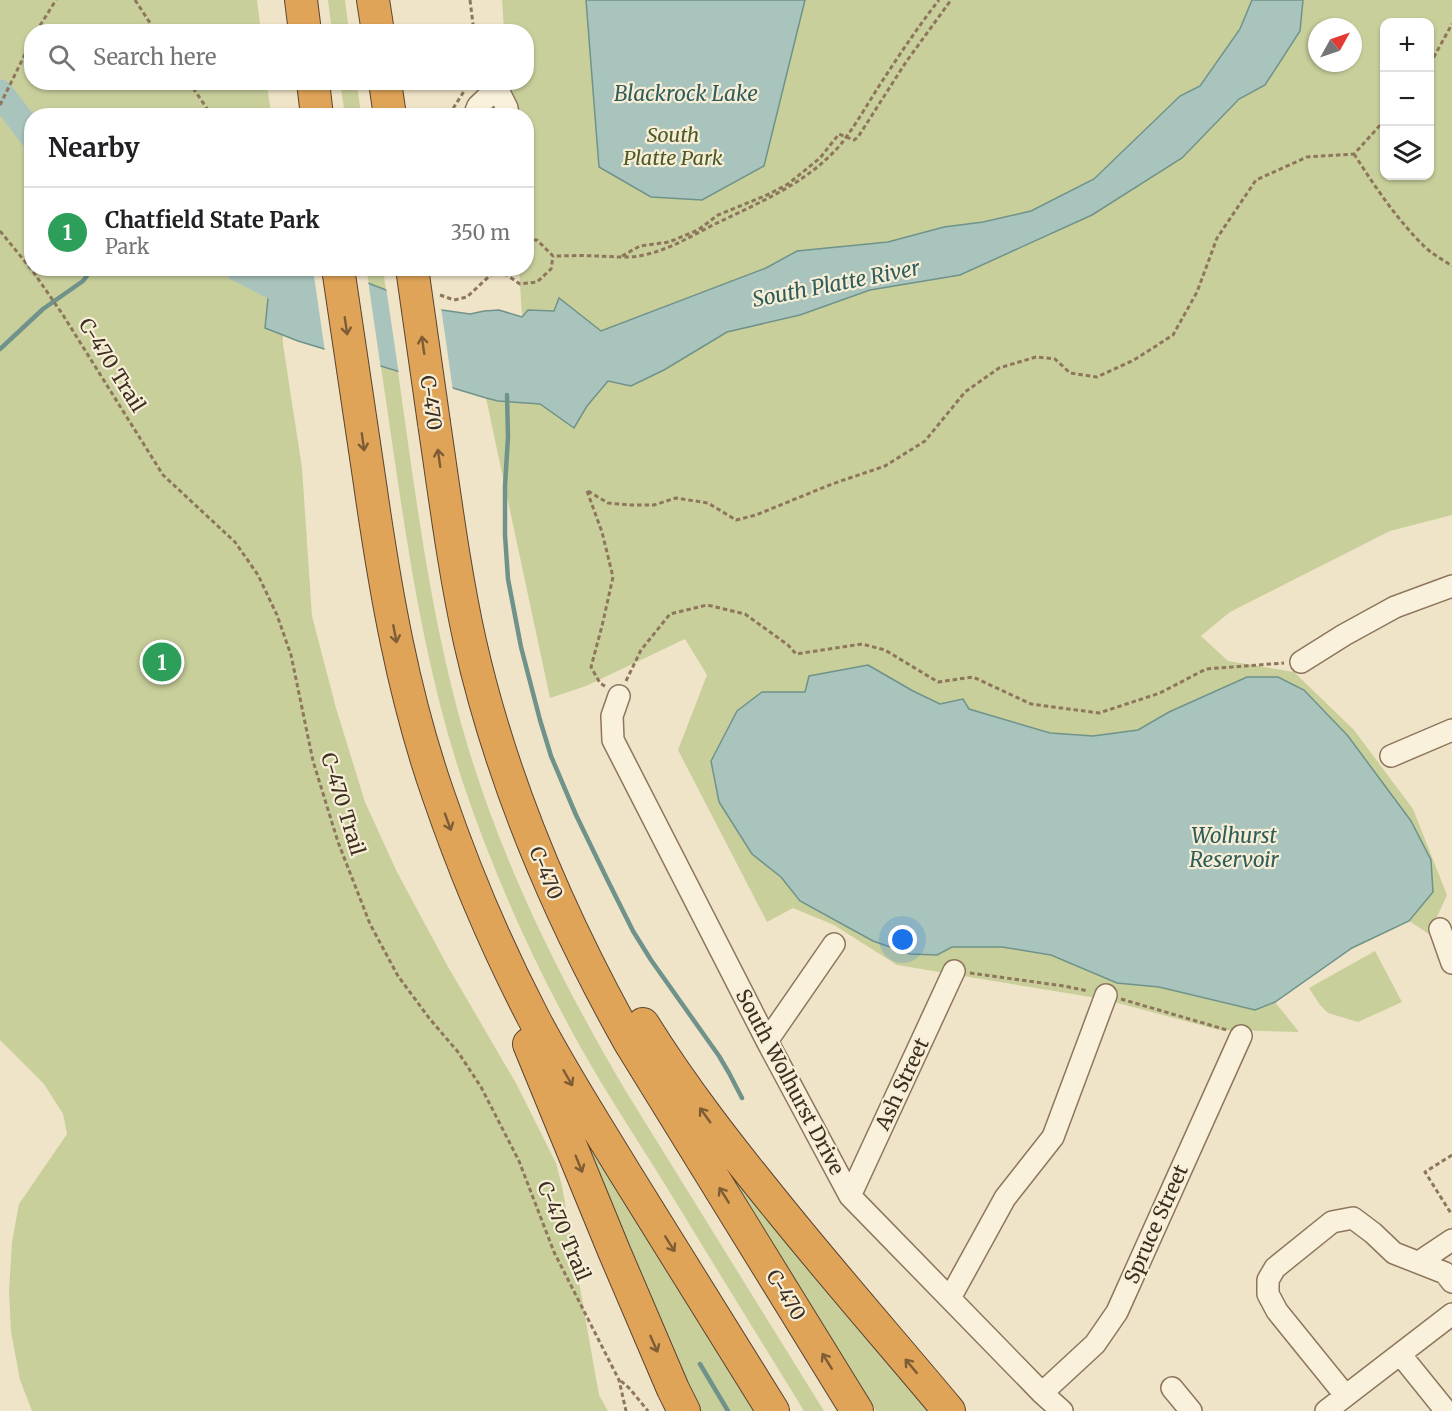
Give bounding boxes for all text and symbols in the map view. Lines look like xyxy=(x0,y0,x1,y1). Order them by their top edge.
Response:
north arrow xyxy=(1308,18,1362,72)
map controls xyxy=(1380,18,1434,180)
button: + xyxy=(1380,18,1434,72)
search box xyxy=(24,24,534,90)
icon: search xyxy=(45,41,78,74)
text: Search here xyxy=(93,43,216,71)
button: − xyxy=(1380,72,1434,126)
water label: Blackrock Lake xyxy=(614,80,758,107)
park label: South Platte Park xyxy=(623,122,723,170)
button: layers xyxy=(1380,126,1434,180)
text: Nearby xyxy=(48,131,140,164)
text: Chatfield State Park xyxy=(105,206,320,234)
text: 1 xyxy=(63,220,72,245)
text: 350 m xyxy=(451,220,510,245)
text: Park xyxy=(105,234,149,259)
water label: South Platte River xyxy=(750,254,922,313)
street label: C-470 Trail xyxy=(74,313,151,416)
one-way arrow xyxy=(341,316,352,336)
one-way arrow xyxy=(417,335,428,355)
street label: C-470 xyxy=(415,374,448,432)
one-way arrow xyxy=(358,431,369,451)
one-way arrow xyxy=(433,449,444,469)
one-way arrow xyxy=(390,624,401,643)
pin: 1 xyxy=(142,640,182,684)
street label: C-470 Trail xyxy=(316,749,371,858)
one-way arrow xyxy=(443,812,454,830)
water label: Wolhurst Reservoir xyxy=(1189,822,1279,873)
street label: C-470 xyxy=(524,842,569,903)
your location xyxy=(888,925,917,954)
street label: South Wolhurst Drive xyxy=(731,985,850,1179)
street label: Ash Street xyxy=(869,1034,934,1135)
one-way arrow xyxy=(562,1069,574,1086)
one-way arrow xyxy=(699,1108,711,1124)
one-way arrow xyxy=(574,1154,585,1173)
street label: Spruce Street xyxy=(1118,1160,1193,1287)
street label: C-470 Trail xyxy=(532,1177,597,1285)
one-way arrow xyxy=(718,1187,730,1204)
one-way arrow xyxy=(664,1235,676,1252)
street label: C-470 xyxy=(761,1265,812,1325)
one-way arrow xyxy=(648,1335,660,1353)
one-way arrow xyxy=(820,1353,832,1370)
one-way arrow xyxy=(904,1359,918,1374)

